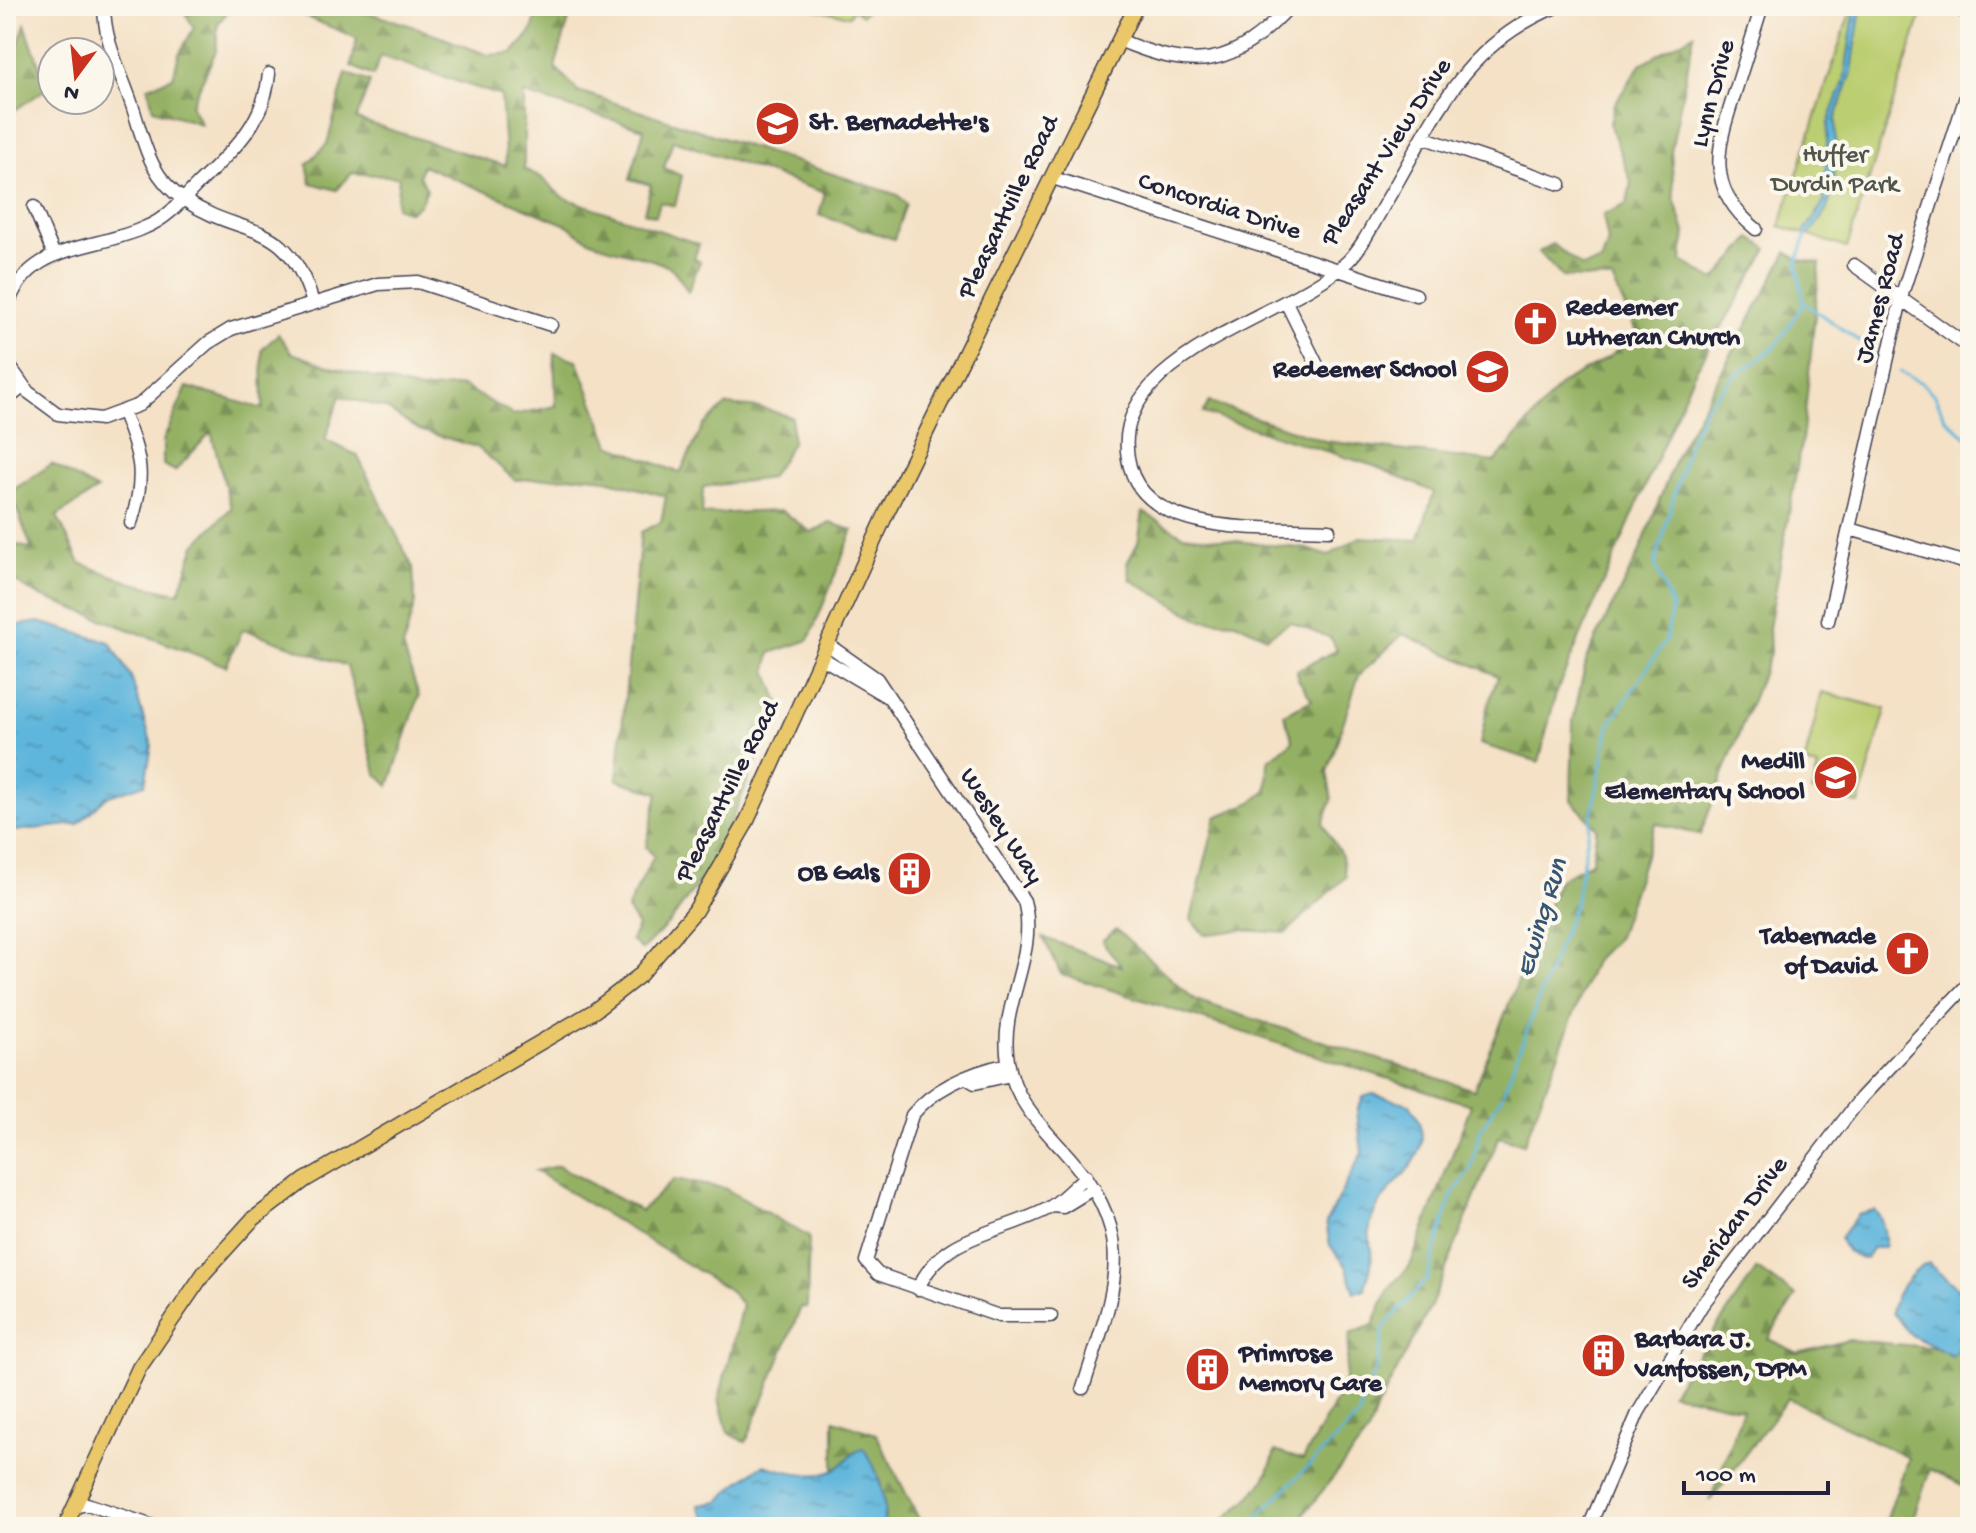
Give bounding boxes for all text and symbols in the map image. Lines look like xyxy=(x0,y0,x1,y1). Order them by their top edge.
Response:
north arrow xyxy=(36,36,116,116)
street label: Lynn Drive xyxy=(1686,36,1744,151)
street label: Pleasant View Drive xyxy=(1315,53,1461,254)
text: N xyxy=(62,77,82,106)
school or university icon: St. Bernadette's xyxy=(754,100,802,148)
place label: St. Bernadette's xyxy=(809,109,990,140)
street label: Pleasantville Road xyxy=(952,110,1069,305)
park label: Huffer Durdin Park xyxy=(1769,141,1901,202)
street label: Concordia Drive xyxy=(1134,167,1305,249)
street label: James Road xyxy=(1850,229,1915,367)
place label: Redeemer Lutheran Church xyxy=(1565,294,1740,355)
church icon: Redeemer Lutheran Church xyxy=(1511,300,1559,348)
school or university icon: Redeemer School xyxy=(1464,347,1512,395)
place label: Redeemer School xyxy=(1272,356,1457,387)
street label: Pleasantville Road xyxy=(669,694,789,889)
place label: Medill Elementary School xyxy=(1605,748,1805,809)
school or university icon: Medill Elementary School xyxy=(1812,754,1860,802)
street label: Wesley Way xyxy=(951,763,1049,891)
building icon: OB Gals xyxy=(886,850,934,898)
water label: Ewing Run xyxy=(1509,854,1577,981)
place label: OB Gals xyxy=(798,859,880,890)
place label: Tabernacle of David xyxy=(1758,923,1879,984)
church icon: Tabernacle of David xyxy=(1883,929,1931,977)
street label: Sheridan Drive xyxy=(1676,1151,1797,1297)
place label: Barbara J. Vanfossen, DPM xyxy=(1634,1326,1807,1387)
building icon: Barbara J. Vanfossen, DPM xyxy=(1580,1332,1628,1380)
place label: Primrose Memory Care xyxy=(1237,1340,1383,1401)
building icon: Primrose Memory Care xyxy=(1184,1346,1232,1394)
scale bar xyxy=(1684,1445,1828,1495)
text: 100 m xyxy=(1695,1462,1756,1491)

